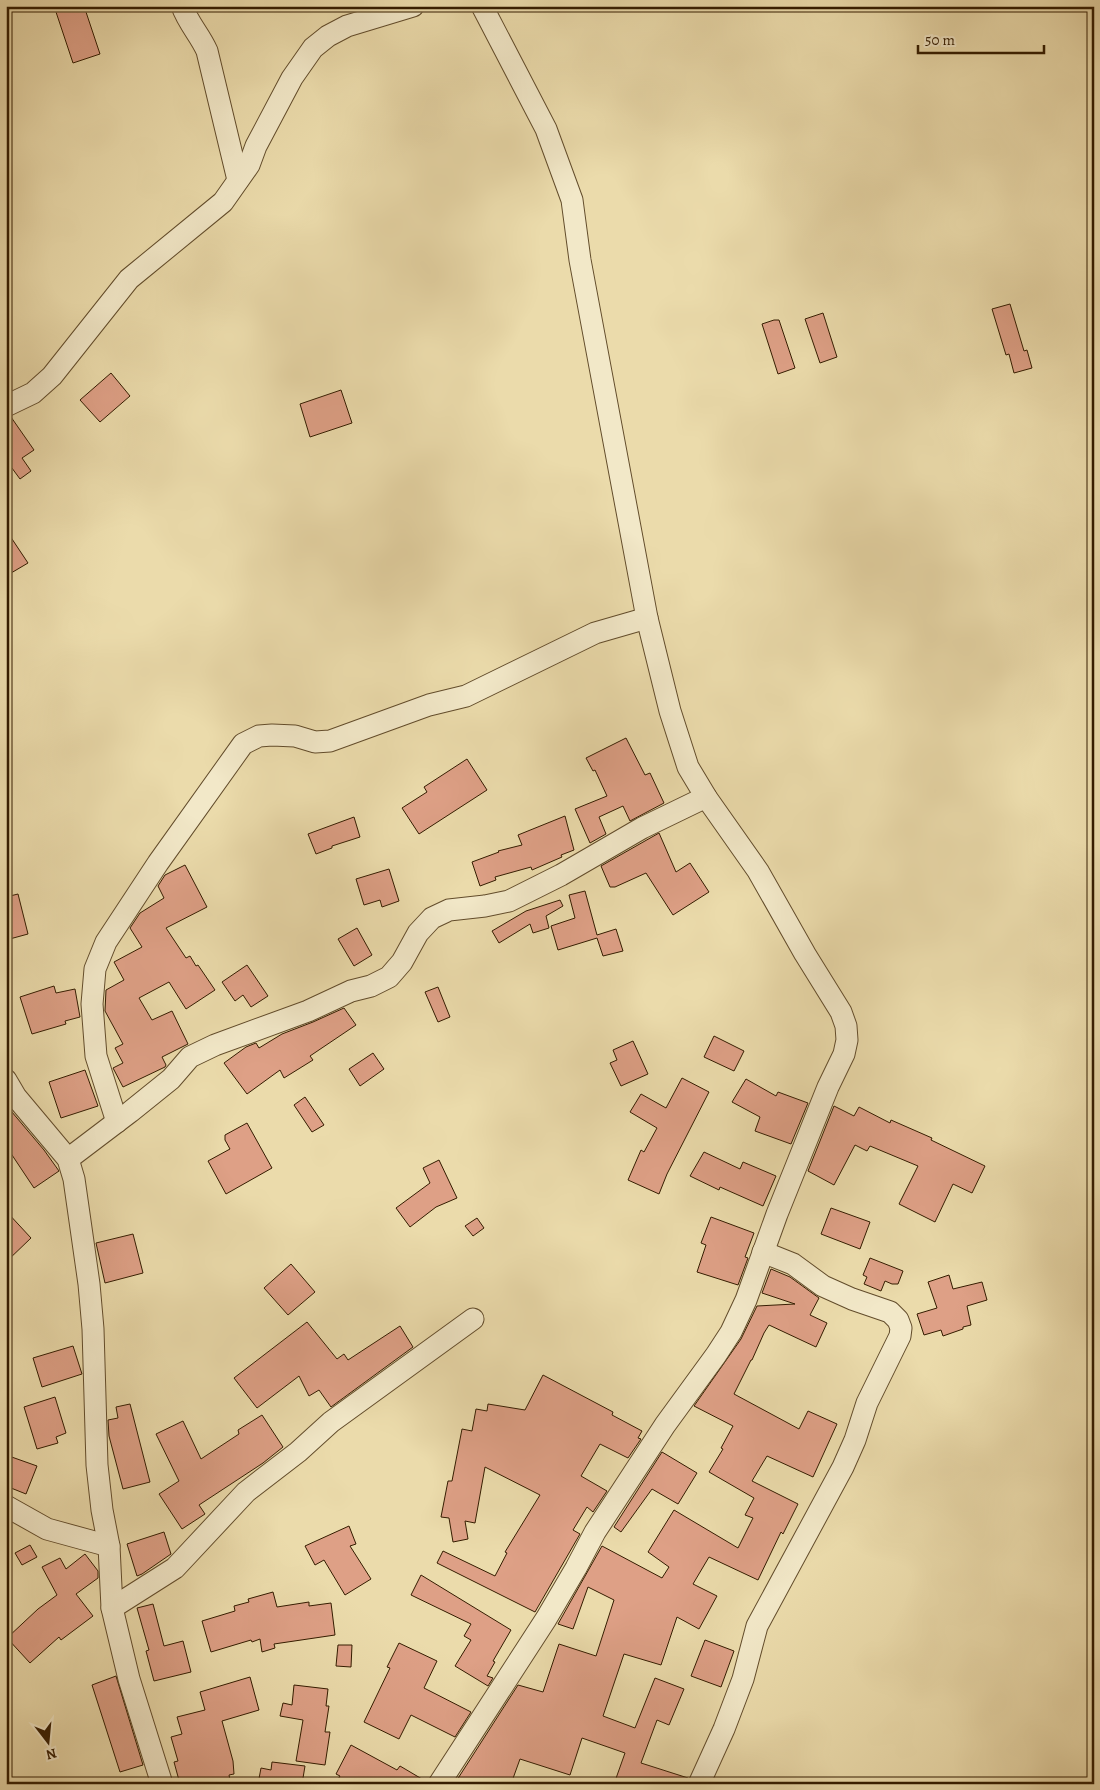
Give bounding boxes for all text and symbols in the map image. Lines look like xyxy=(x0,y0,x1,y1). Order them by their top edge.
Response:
scale bar xyxy=(918,22,1044,54)
text: 50 m xyxy=(925,30,955,50)
north arrow xyxy=(22,1718,72,1768)
text: N xyxy=(44,1743,59,1765)

